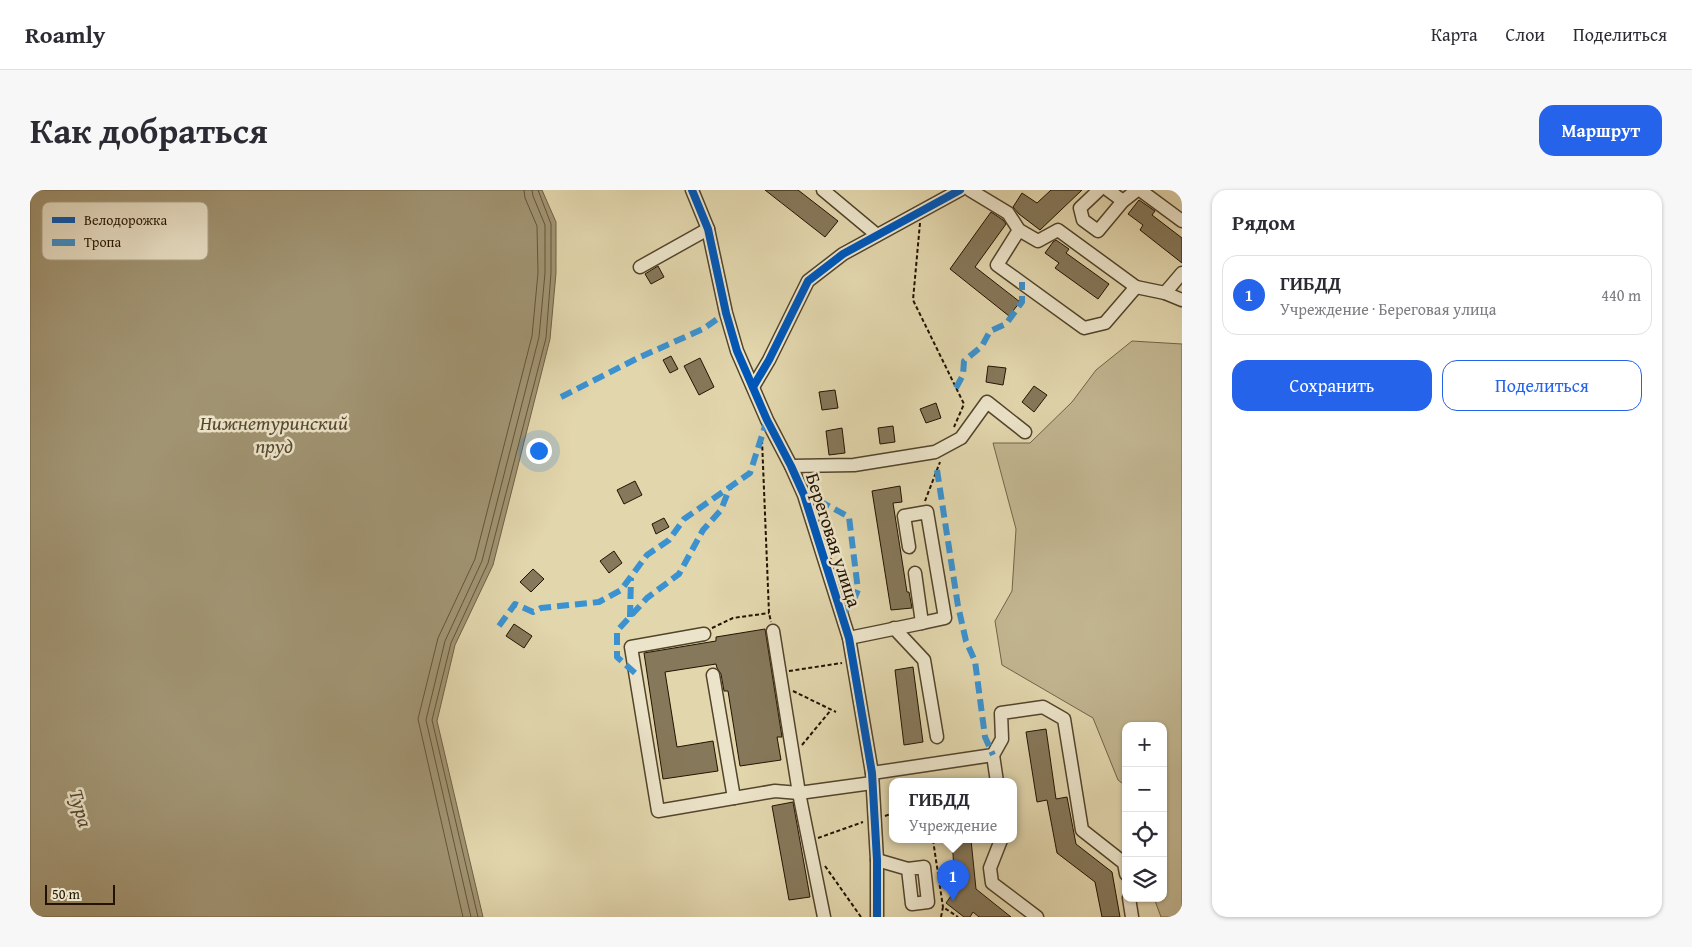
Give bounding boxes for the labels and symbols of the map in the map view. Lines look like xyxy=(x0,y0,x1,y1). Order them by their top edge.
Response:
legend xyxy=(42,202,208,260)
text: Велодорожка xyxy=(84,210,167,230)
text: Тропа xyxy=(84,232,121,252)
water label: Нижнетуринский пруд xyxy=(200,408,348,460)
your location xyxy=(526,438,552,464)
street label: Береговая улица xyxy=(799,469,869,611)
water label: Тура xyxy=(62,785,101,831)
pin: 1 xyxy=(937,860,969,901)
scale bar xyxy=(45,882,115,905)

